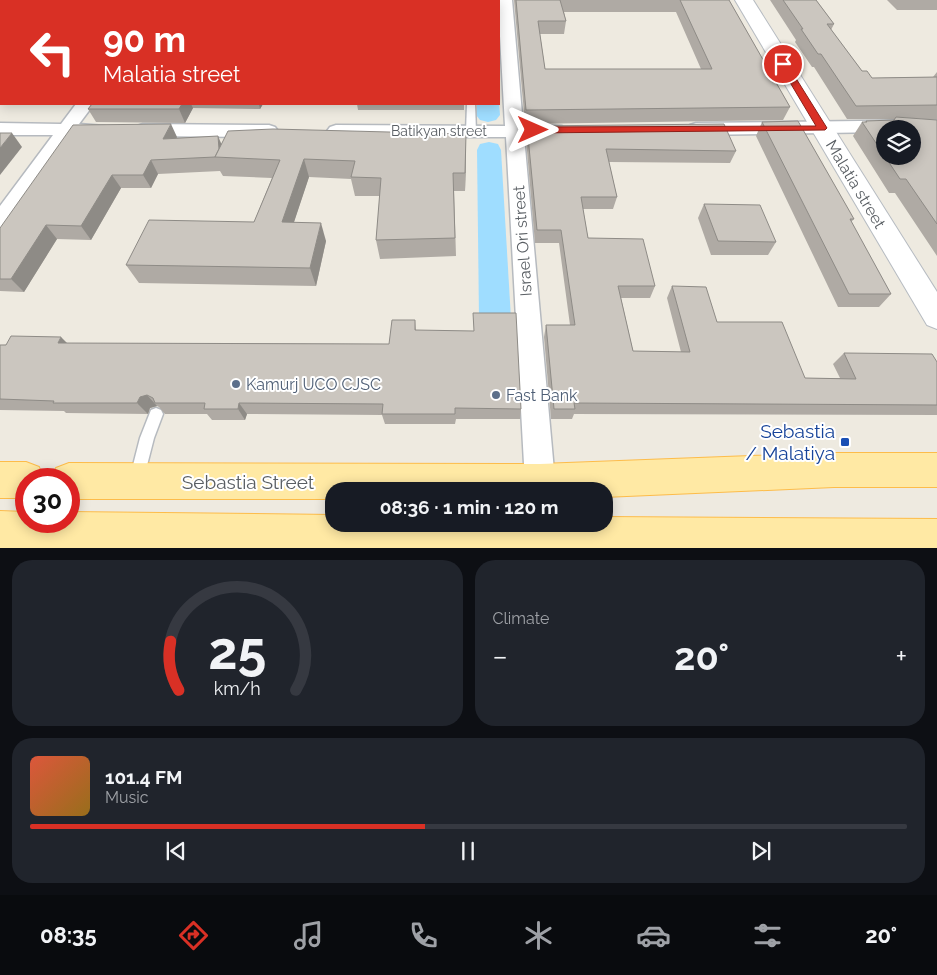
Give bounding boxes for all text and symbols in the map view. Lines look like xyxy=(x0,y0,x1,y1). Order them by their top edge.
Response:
text: 90 m xyxy=(103,19,186,60)
icon: left xyxy=(20,20,85,85)
pin xyxy=(762,43,804,85)
icon: arrive xyxy=(769,50,797,78)
text: Malatia street xyxy=(103,61,240,87)
position arrow xyxy=(506,103,558,155)
map controls xyxy=(876,120,921,165)
button: layers xyxy=(876,120,921,165)
street label: Batikyan street xyxy=(391,123,487,139)
street label: Malatia street xyxy=(822,137,890,232)
street label: Israel Ori street xyxy=(509,184,536,297)
place label: Kamurj UCO CJSC xyxy=(246,375,381,394)
marker: Kamurj UCO CJSC xyxy=(230,378,242,390)
place label: Fast Bank xyxy=(506,386,578,405)
marker: Fast Bank xyxy=(490,389,502,401)
place label: Sebastia / Malatiya xyxy=(745,420,835,464)
marker: Sebastia / Malatiya xyxy=(839,436,851,448)
speed limit sign: 30 xyxy=(15,468,80,533)
street label: Sebastia Street xyxy=(182,471,315,493)
text: 08:36 · 1 min · 120 m xyxy=(380,496,558,518)
text: Climate xyxy=(493,609,549,628)
text: 25 xyxy=(208,620,266,681)
text: 20° xyxy=(674,634,729,679)
text: − xyxy=(493,640,508,673)
text: + xyxy=(895,640,907,673)
text: km/h xyxy=(214,678,261,699)
text: 101.4 FM xyxy=(105,766,182,788)
text: Music xyxy=(105,788,149,807)
icon: previous xyxy=(162,837,190,865)
icon: pause xyxy=(454,837,482,865)
icon: next xyxy=(747,837,775,865)
icon: directions xyxy=(176,918,211,953)
icon: music xyxy=(291,918,326,953)
icon: phone xyxy=(406,918,441,953)
icon: climate xyxy=(521,918,556,953)
icon: car xyxy=(636,918,671,953)
icon: filters xyxy=(750,918,785,953)
text: 08:35 xyxy=(40,922,97,948)
text: 20° xyxy=(865,922,897,948)

